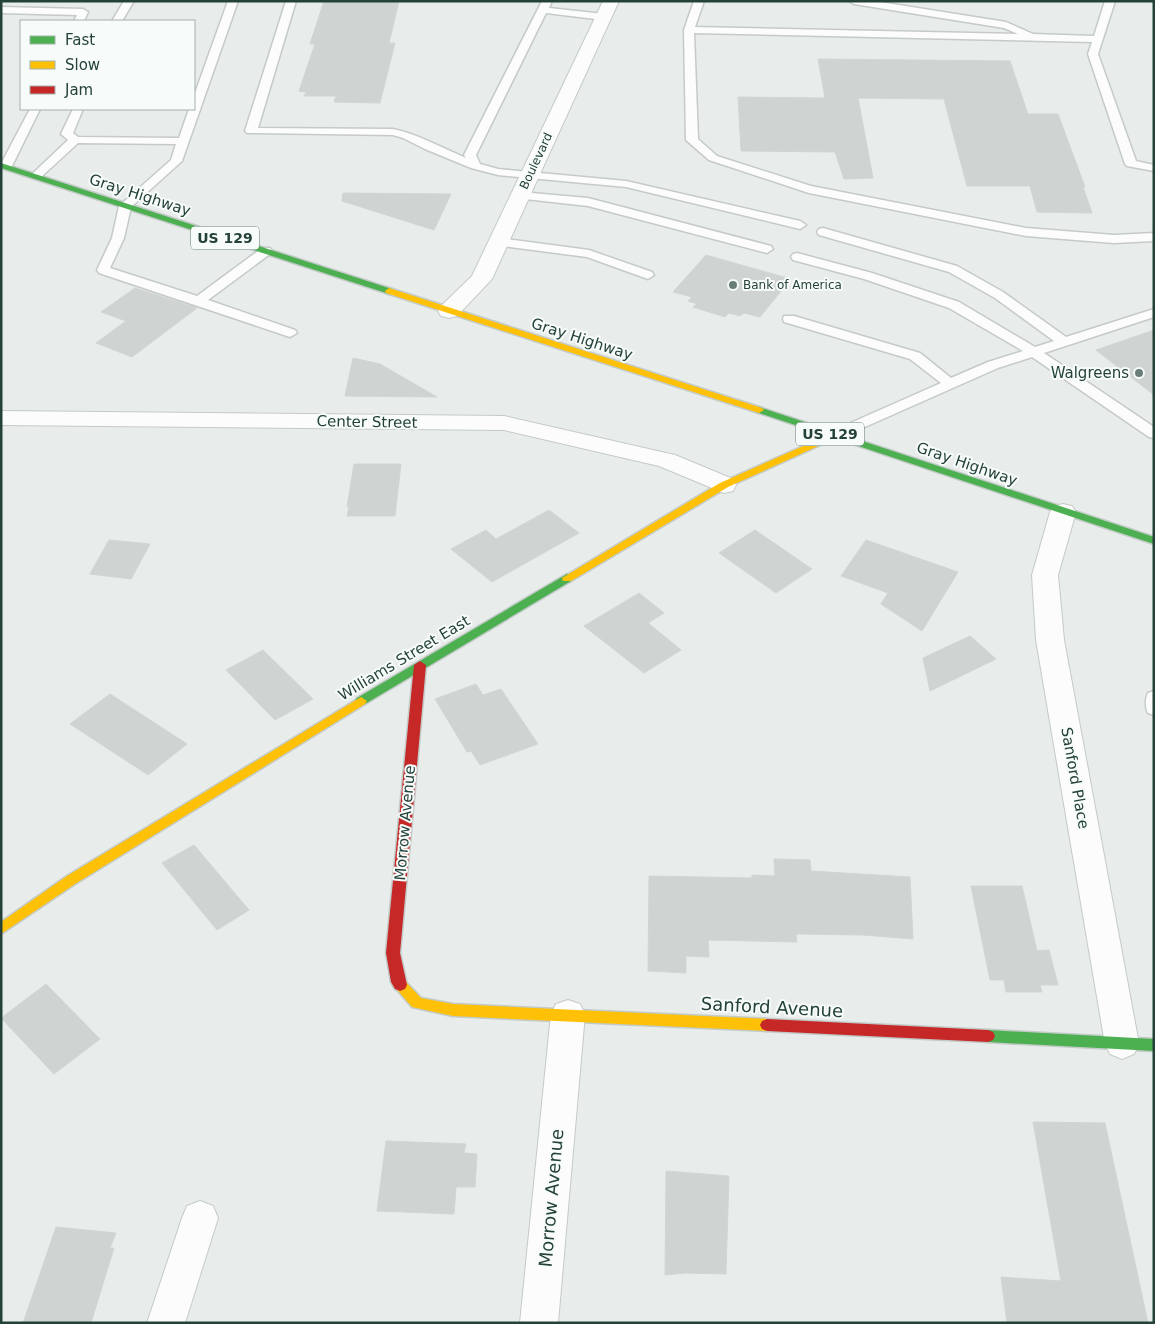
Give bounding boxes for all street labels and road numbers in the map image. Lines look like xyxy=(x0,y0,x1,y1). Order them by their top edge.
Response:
street label: Boulevard xyxy=(517,131,555,191)
street label: Gray Highway xyxy=(87,170,193,220)
road number: US 129 xyxy=(191,227,259,250)
street label: Gray Highway xyxy=(529,314,635,364)
street label: Center Street xyxy=(316,412,418,432)
road number: US 129 xyxy=(796,422,864,446)
street label: Gray Highway xyxy=(914,438,1020,490)
street label: Williams Street East xyxy=(335,612,473,704)
street label: Sanford Place xyxy=(1057,726,1093,830)
street label: Morrow Avenue xyxy=(391,765,419,881)
street label: Sanford Avenue xyxy=(700,993,844,1021)
street label: Morrow Avenue xyxy=(534,1128,568,1268)

